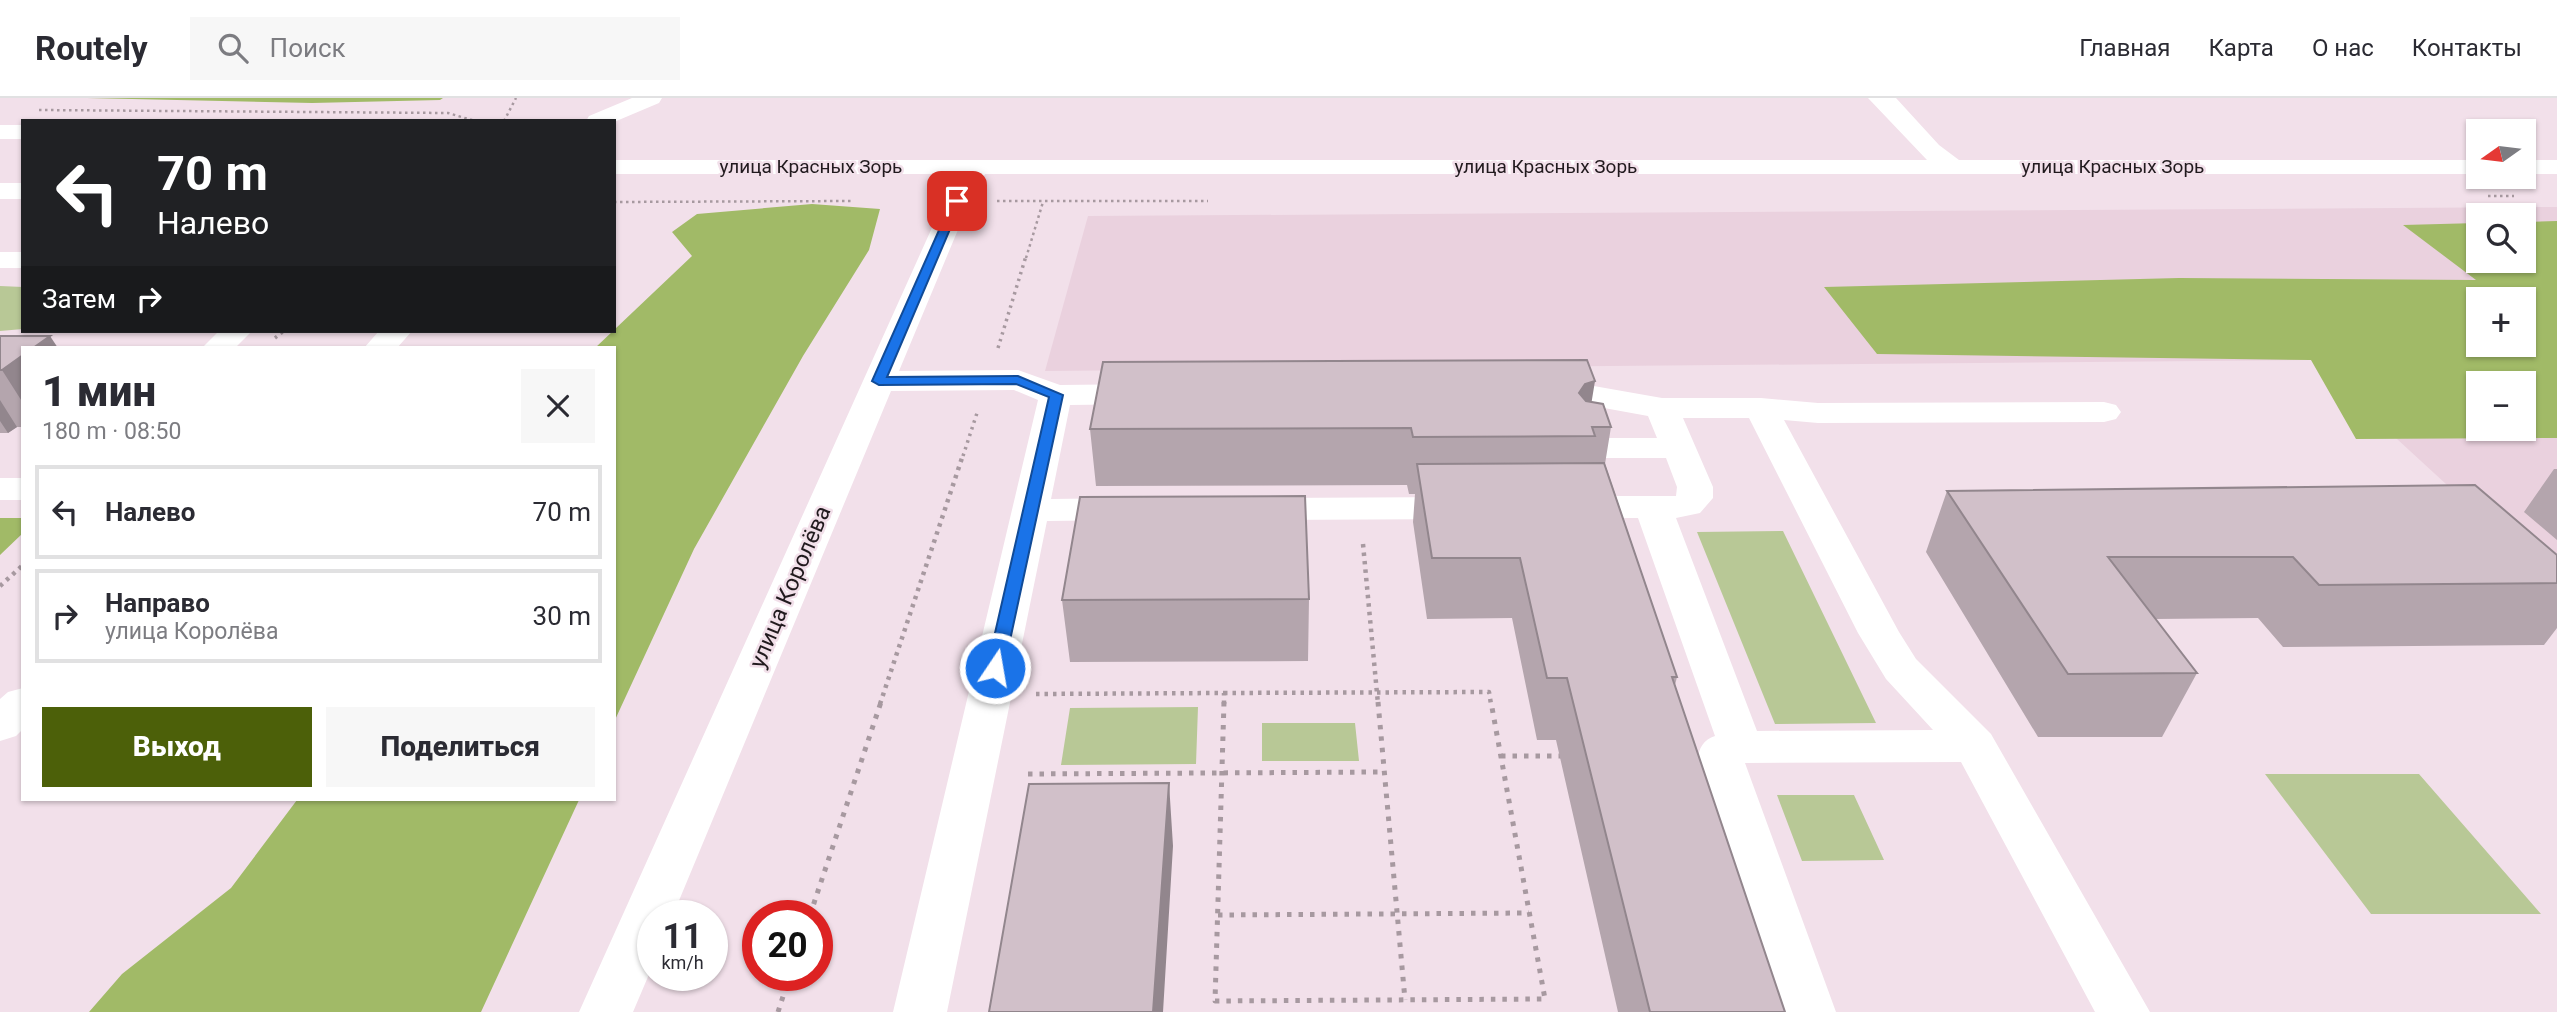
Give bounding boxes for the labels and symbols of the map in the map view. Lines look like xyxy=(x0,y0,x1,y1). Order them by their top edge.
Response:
north arrow xyxy=(2466,119,2536,189)
street label: улица Красных Зорь xyxy=(720,155,902,178)
street label: улица Красных Зорь xyxy=(1455,155,1637,178)
street label: улица Красных Зорь xyxy=(2022,155,2204,178)
pin xyxy=(927,171,987,231)
street label: улица Королёва xyxy=(744,502,836,672)
position arrow xyxy=(958,631,1032,705)
speed limit sign: 20 xyxy=(742,900,833,991)

